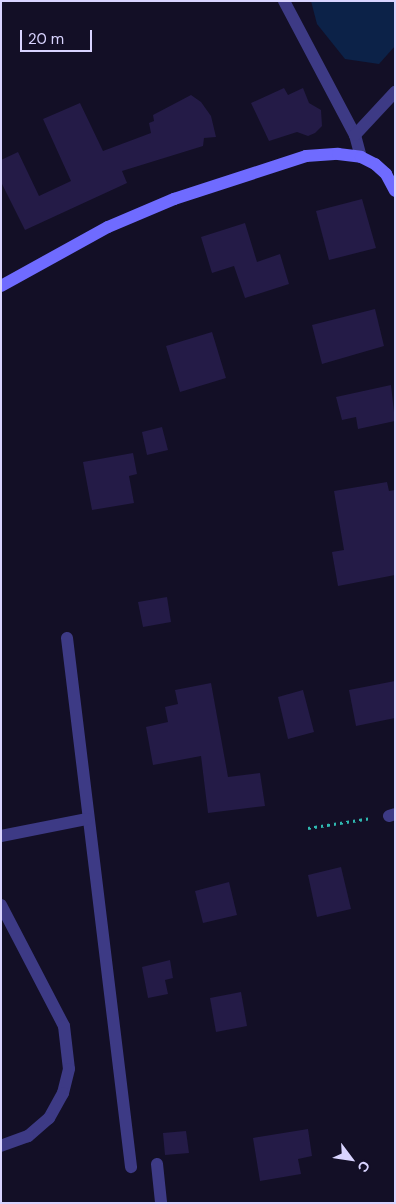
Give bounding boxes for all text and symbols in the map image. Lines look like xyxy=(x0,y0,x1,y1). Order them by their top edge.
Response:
scale bar xyxy=(22,20,95,52)
text: 20 m xyxy=(28,29,64,49)
north arrow xyxy=(326,1134,376,1184)
text: С xyxy=(354,1158,374,1176)

